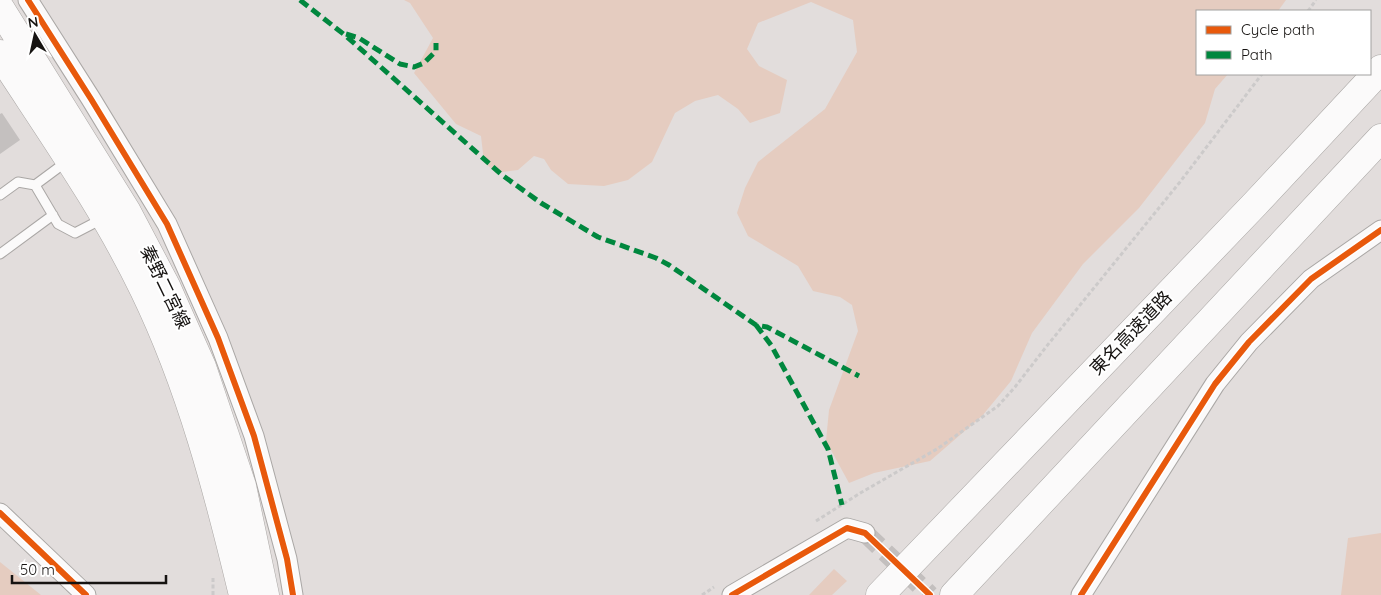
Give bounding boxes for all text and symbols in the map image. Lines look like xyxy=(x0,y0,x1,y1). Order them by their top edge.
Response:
north arrow xyxy=(10,10,60,60)
legend xyxy=(1196,10,1371,75)
text: N xyxy=(26,12,39,32)
text: Cycle path xyxy=(1241,20,1315,39)
text: Path xyxy=(1241,45,1273,64)
street label: 秦野二宮線 xyxy=(135,241,196,332)
street label: 東名高速道路 xyxy=(1085,286,1176,379)
scale bar xyxy=(12,552,166,584)
text: 50 m xyxy=(20,560,55,579)

